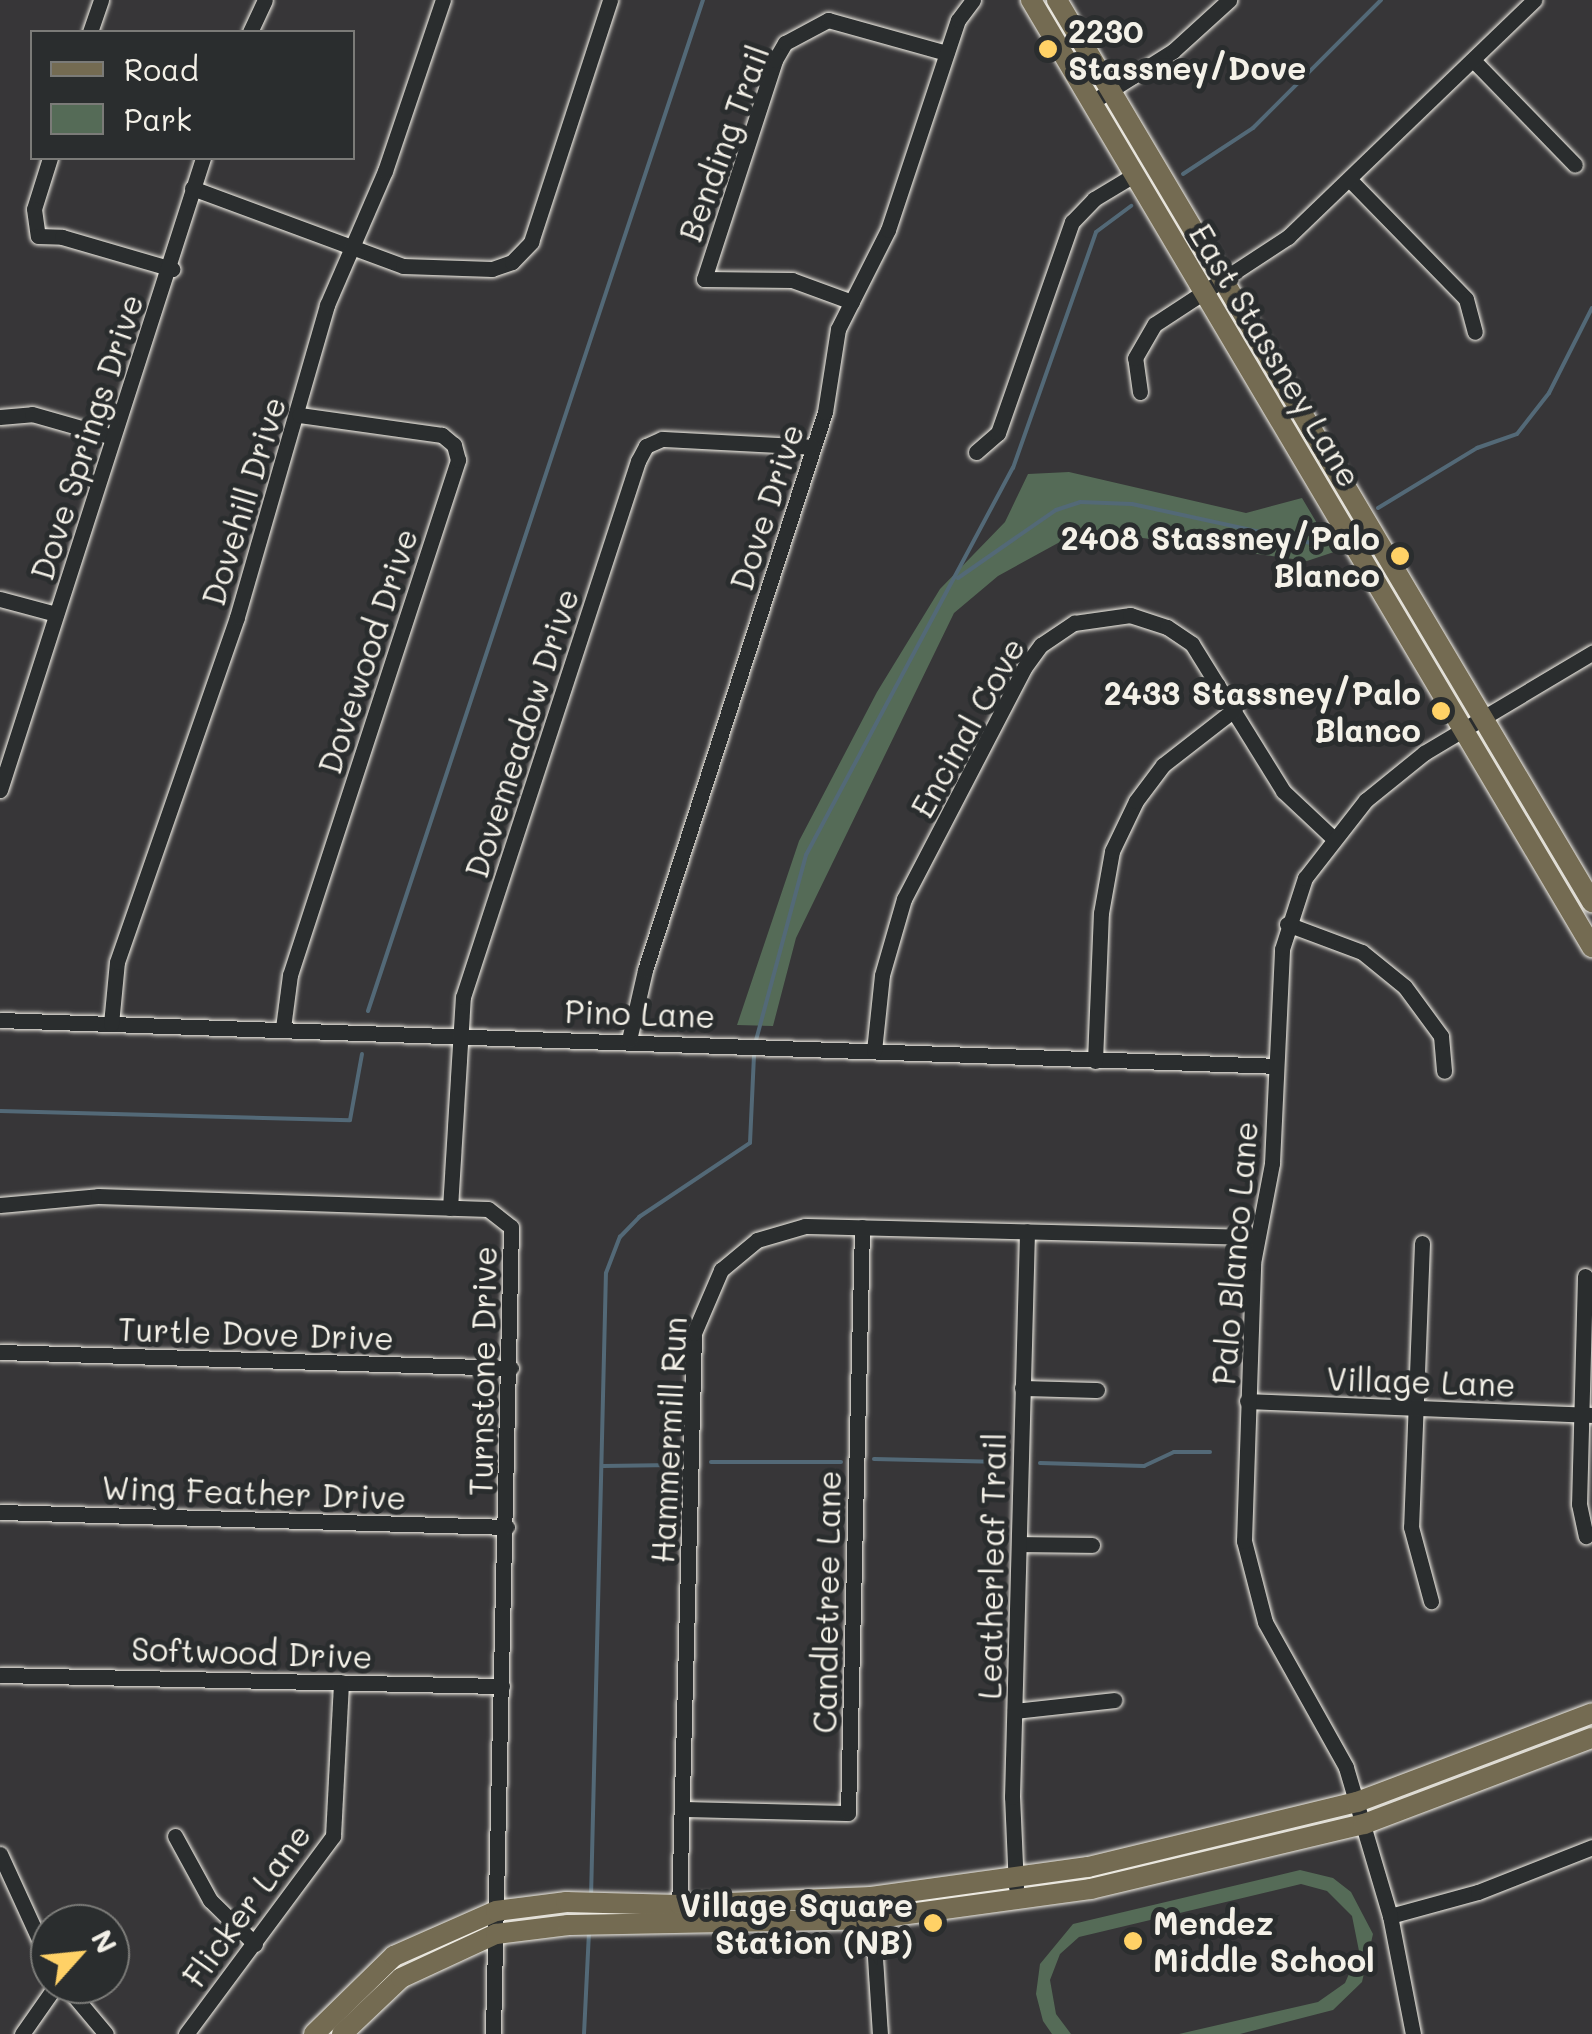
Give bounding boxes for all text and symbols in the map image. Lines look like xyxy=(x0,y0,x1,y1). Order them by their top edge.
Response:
place label: 2230 Stassney/Dove xyxy=(1068,12,1306,87)
legend xyxy=(30,30,355,160)
marker: 2230 Stassney/Dove xyxy=(1037,38,1059,60)
street label: Bending Trail xyxy=(670,40,776,246)
text: Road xyxy=(124,49,199,89)
text: Park xyxy=(124,99,192,139)
street label: East Stassney Lane xyxy=(1182,217,1370,493)
street label: Dove Springs Drive xyxy=(22,289,150,585)
street label: Dovehill Drive xyxy=(193,392,293,610)
street label: Dove Drive xyxy=(721,419,811,595)
place label: 2408 Stassney/Palo Blanco xyxy=(1061,519,1380,594)
street label: Dovewood Drive xyxy=(309,524,425,778)
marker: 2408 Stassney/Palo Blanco xyxy=(1389,545,1411,567)
street label: Dovemeadow Drive xyxy=(456,584,586,882)
street label: Encinal Cove xyxy=(902,631,1032,823)
place label: 2433 Stassney/Palo Blanco xyxy=(1104,674,1421,749)
marker: 2433 Stassney/Palo Blanco xyxy=(1430,700,1452,722)
street label: Pino Lane xyxy=(564,991,716,1035)
street label: Palo Blanco Lane xyxy=(1203,1120,1265,1386)
street label: Turnstone Drive xyxy=(461,1246,503,1496)
street label: Turtle Dove Drive xyxy=(117,1309,395,1357)
street label: Hammermill Run xyxy=(642,1316,694,1564)
street label: Village Lane xyxy=(1326,1359,1516,1403)
street label: Leatherleaf Trail xyxy=(969,1432,1013,1700)
street label: Wing Feather Drive xyxy=(101,1467,407,1517)
street label: Candletree Lane xyxy=(805,1470,847,1734)
street label: Softwood Drive xyxy=(131,1629,373,1675)
street label: Flicker Lane xyxy=(174,1816,318,1994)
place label: Village Square Station (NB) xyxy=(680,1886,913,1961)
north arrow xyxy=(30,1904,130,2004)
place label: Mendez Middle School xyxy=(1153,1904,1375,1979)
marker: Village Square Station (NB) xyxy=(922,1912,944,1934)
text: N xyxy=(84,1924,126,1959)
marker: Mendez Middle School xyxy=(1122,1930,1144,1952)

